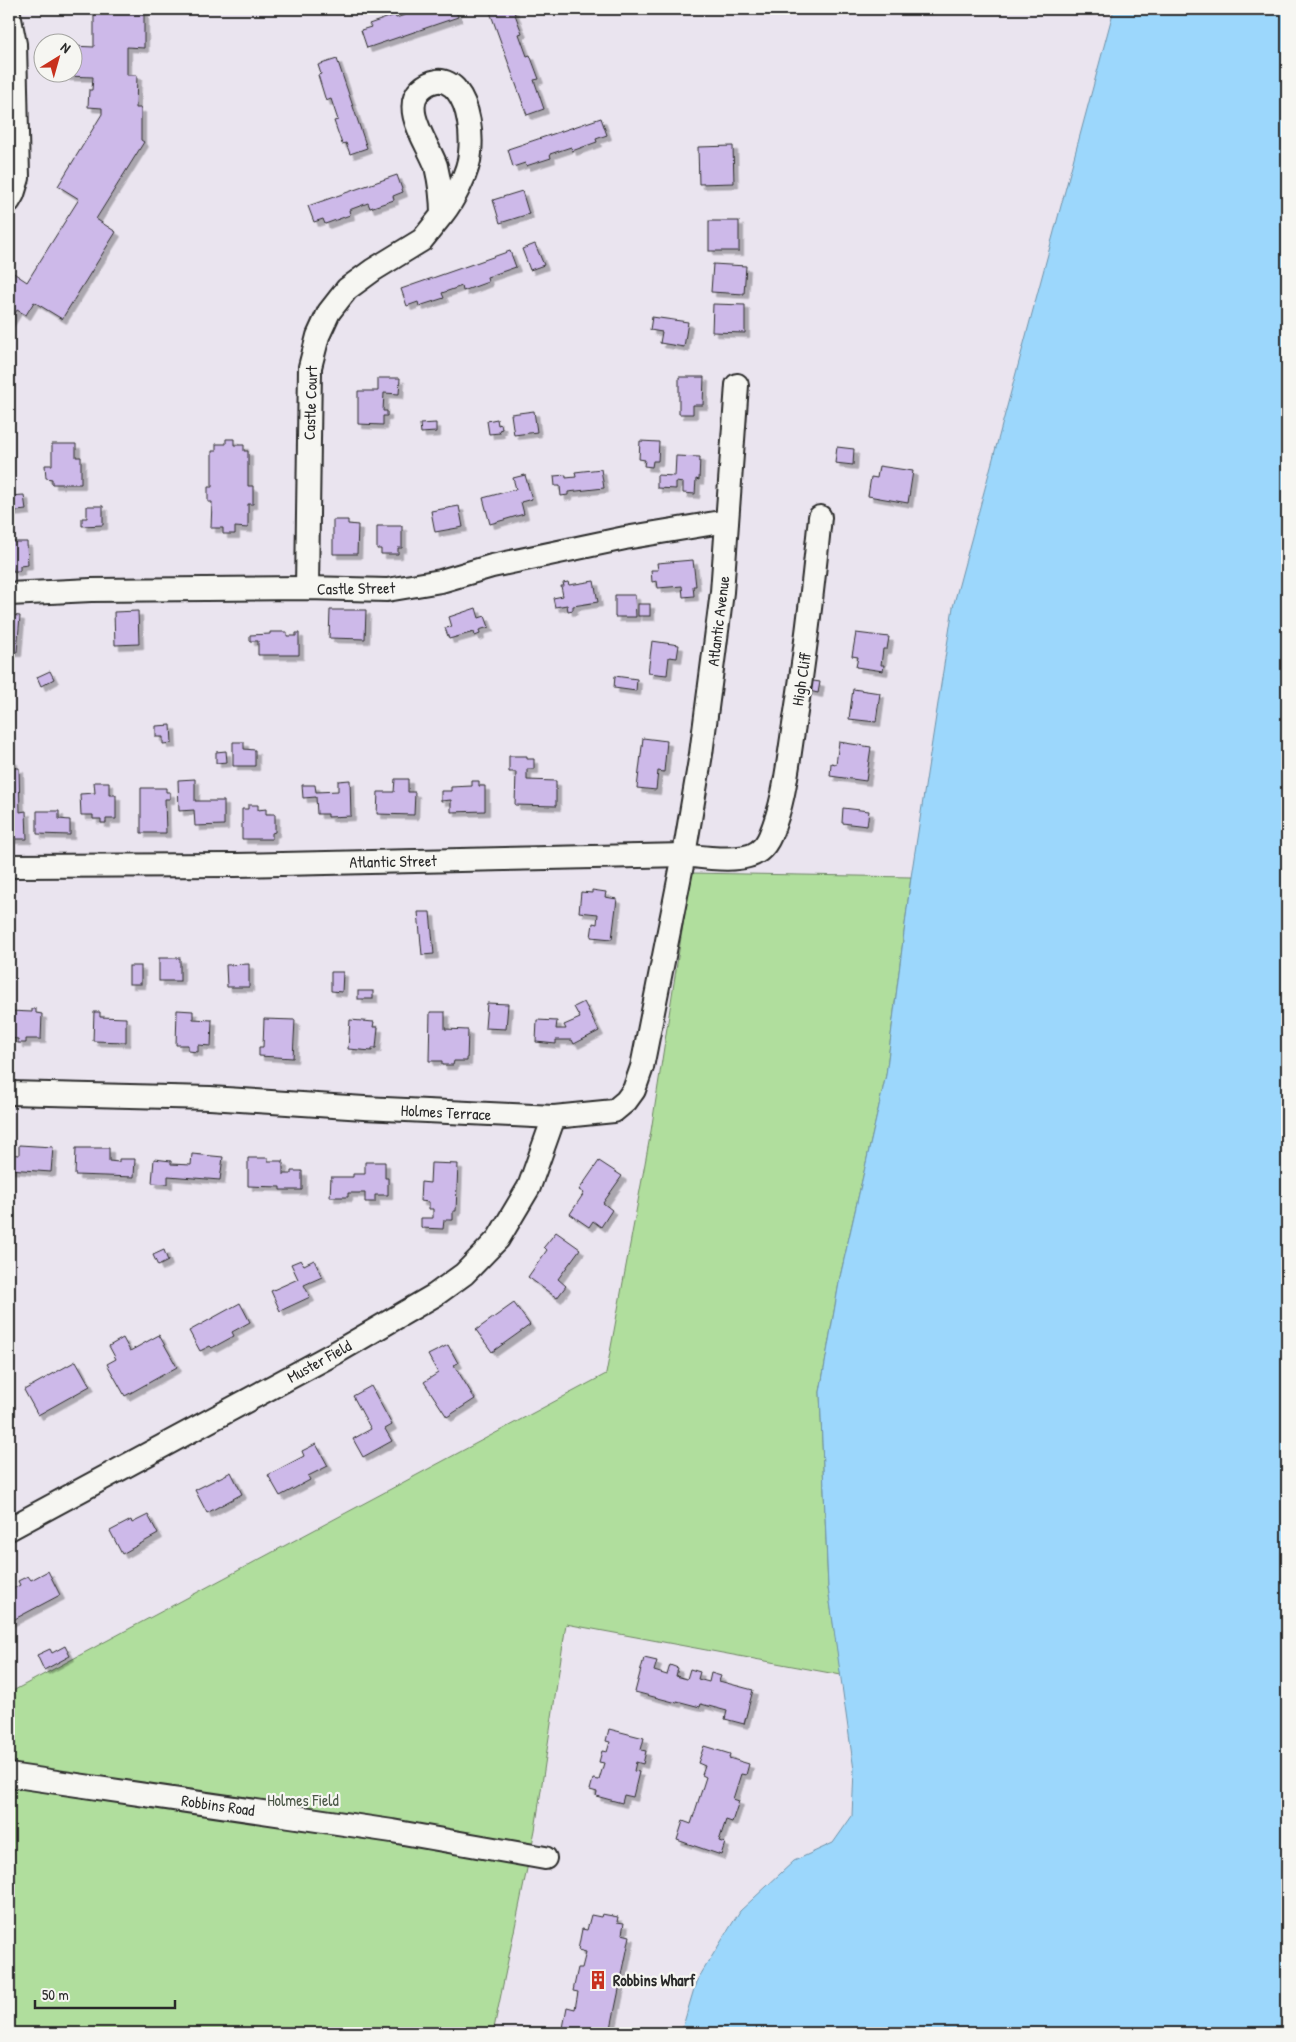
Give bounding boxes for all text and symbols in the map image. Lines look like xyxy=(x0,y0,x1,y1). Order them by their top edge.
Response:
north arrow xyxy=(32,32,82,82)
text: N xyxy=(57,37,75,57)
street label: Castle Court xyxy=(298,365,322,441)
street label: Atlantic Avenue xyxy=(702,574,735,667)
street label: Castle Street xyxy=(317,576,396,600)
street label: High Cliff xyxy=(786,650,816,707)
street label: Atlantic Street xyxy=(349,849,437,873)
street label: Holmes Terrace xyxy=(400,1099,492,1125)
street label: Muster Field xyxy=(283,1334,355,1388)
street label: Robbins Road xyxy=(180,1789,256,1821)
park label: Holmes Field xyxy=(267,1789,339,1811)
building icon: Robbins Wharf xyxy=(587,1969,609,1991)
place label: Robbins Wharf xyxy=(613,1969,696,1991)
scale bar xyxy=(35,1977,175,2009)
text: 50 m xyxy=(42,1984,69,2005)

